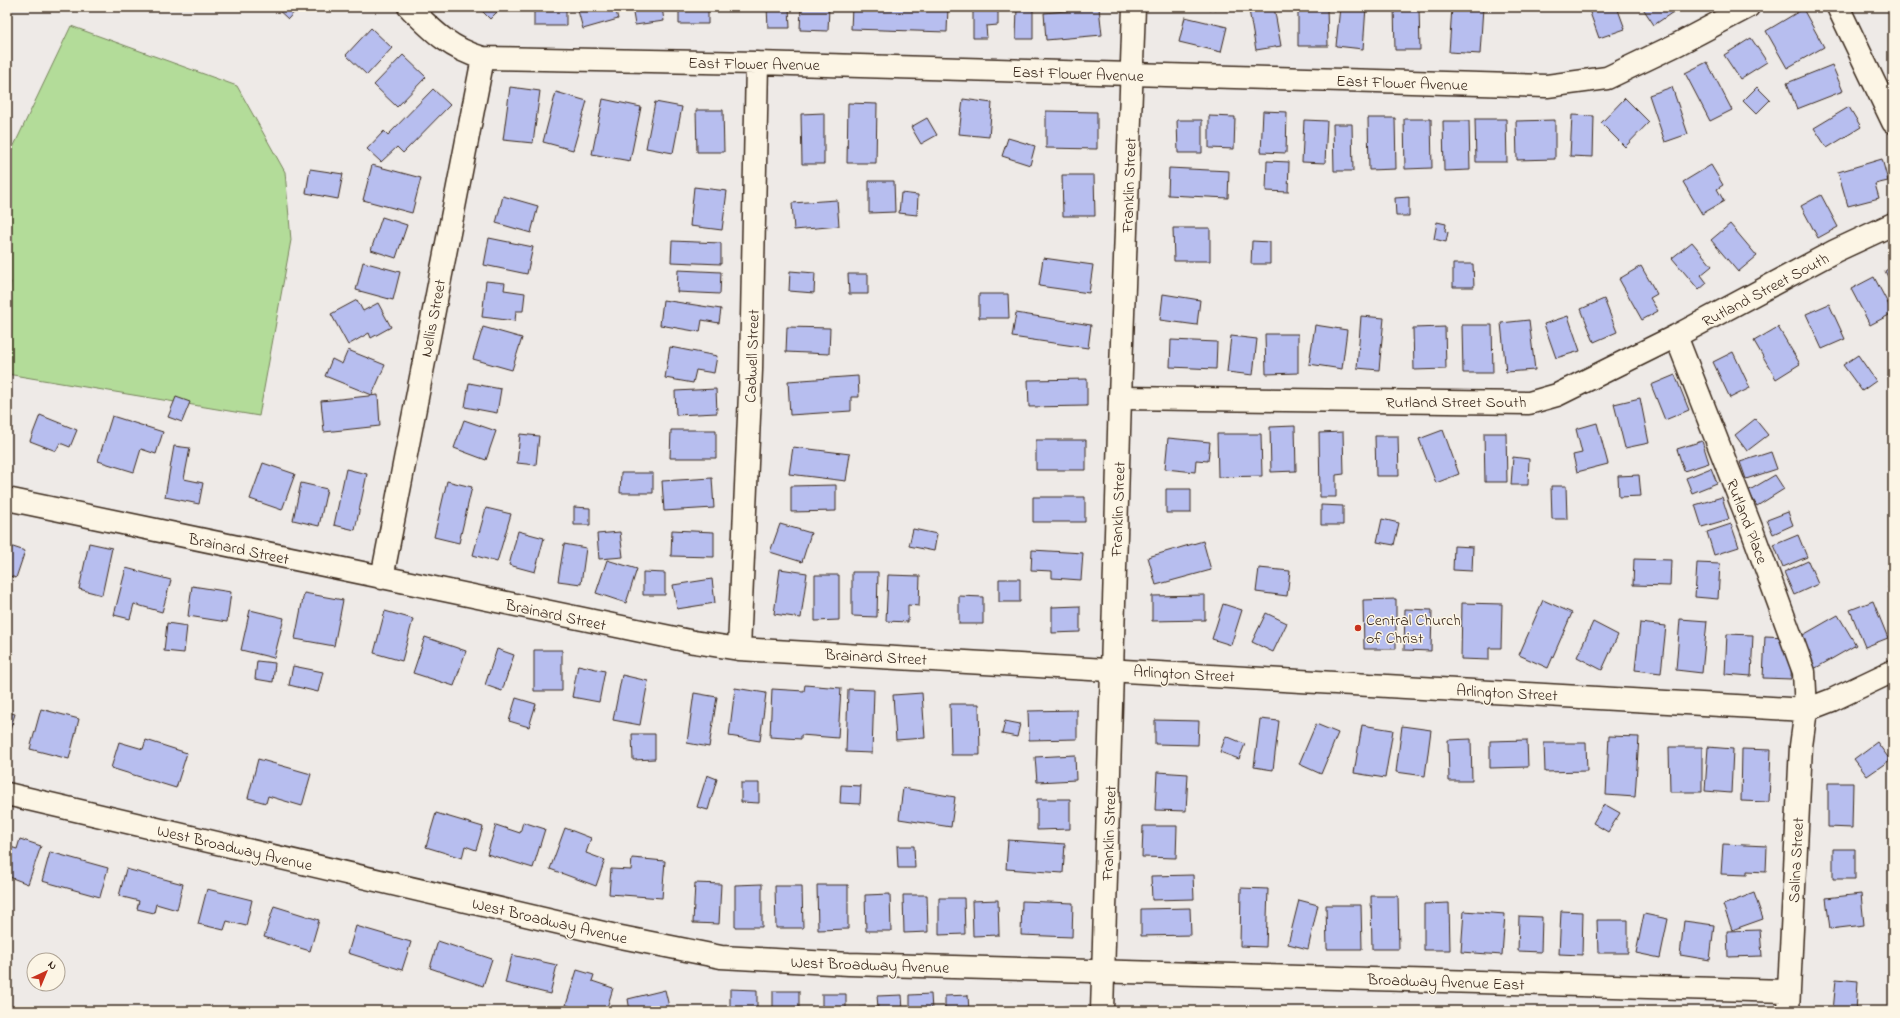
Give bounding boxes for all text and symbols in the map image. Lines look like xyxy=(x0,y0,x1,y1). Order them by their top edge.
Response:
street label: East Flower Avenue xyxy=(688,52,821,78)
street label: East Flower Avenue xyxy=(1012,61,1145,89)
street label: East Flower Avenue xyxy=(1336,70,1469,98)
street label: Franklin Street xyxy=(1116,136,1144,234)
street label: Rutland Street South xyxy=(1698,247,1834,334)
street label: Nellis Street xyxy=(415,277,453,359)
street label: Cadwell Street xyxy=(739,308,767,403)
street label: Rutland Street South xyxy=(1386,391,1526,415)
street label: Franklin Street xyxy=(1105,460,1133,558)
street label: Rutland Place xyxy=(1719,476,1774,569)
street label: Brainard Street xyxy=(185,527,292,572)
street label: Brainard Street xyxy=(502,593,609,638)
place label: Central Church of Christ xyxy=(1366,609,1461,651)
marker: Central Church of Christ xyxy=(1353,623,1363,633)
street label: Brainard Street xyxy=(823,643,928,673)
street label: Arlington Street xyxy=(1133,660,1236,690)
street label: Arlington Street xyxy=(1456,679,1559,709)
street label: Franklin Street xyxy=(1096,784,1124,882)
street label: Salina Street xyxy=(1783,816,1811,903)
street label: West Broadway Avenue xyxy=(155,819,315,879)
street label: West Broadway Avenue xyxy=(470,892,630,952)
street label: West Broadway Avenue xyxy=(790,951,950,981)
north arrow xyxy=(26,952,66,992)
text: N xyxy=(44,957,60,974)
street label: Broadway Avenue East xyxy=(1366,968,1526,998)

